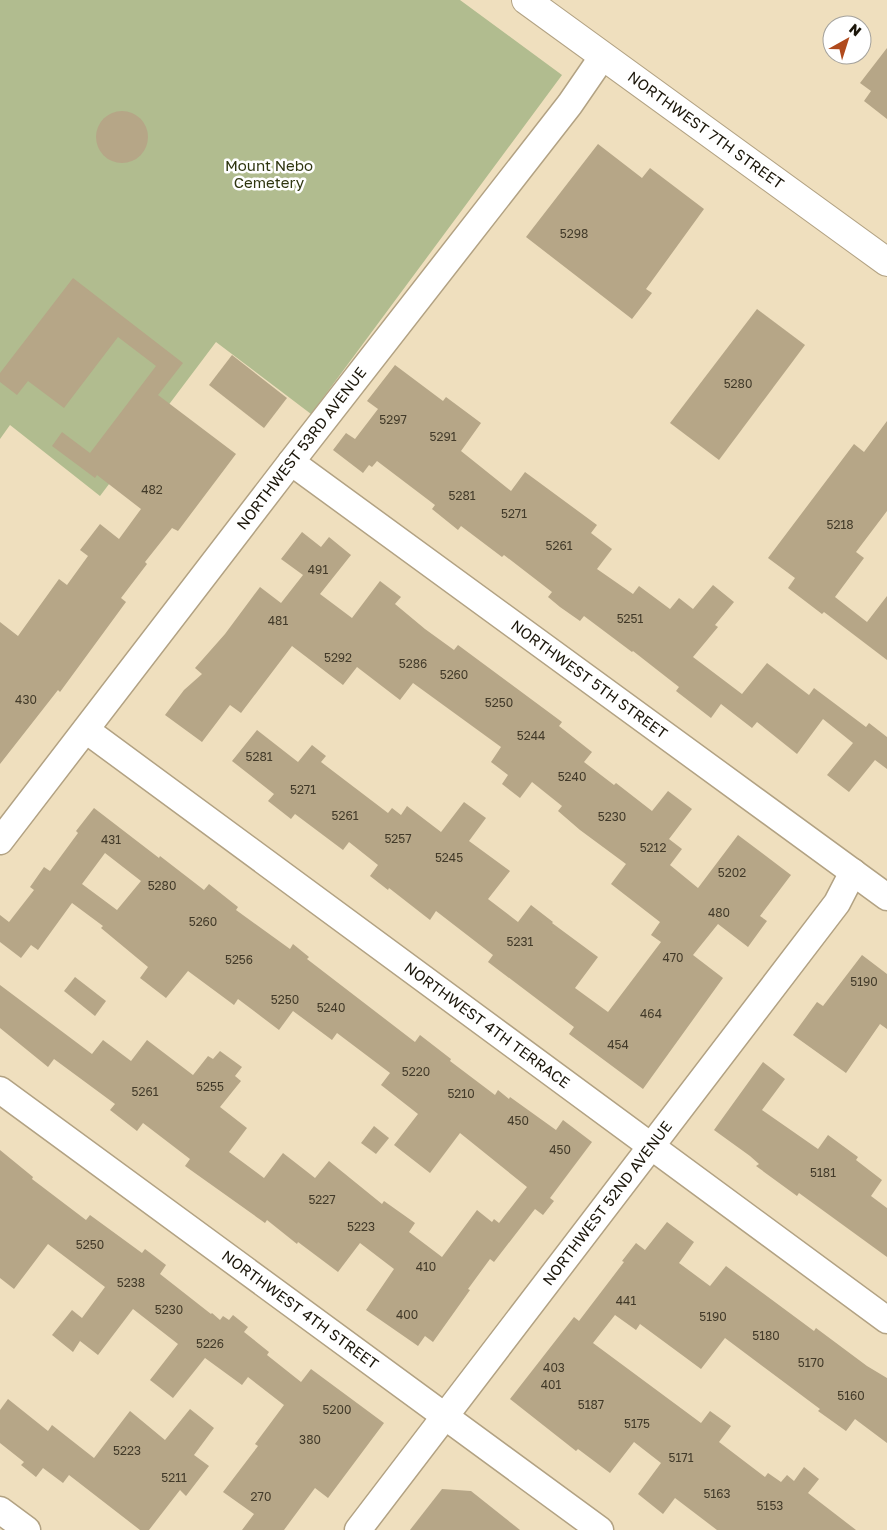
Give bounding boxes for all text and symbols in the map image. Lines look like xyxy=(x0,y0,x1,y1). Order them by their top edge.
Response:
north arrow xyxy=(822,15,872,65)
text: N xyxy=(846,20,865,39)
street label: NORTHWEST 7TH STREET xyxy=(625,67,788,192)
park label: Mount Nebo Cemetery xyxy=(225,156,313,191)
house number: 5298 xyxy=(560,226,588,241)
street label: NORTHWEST 53RD AVENUE xyxy=(232,363,370,533)
house number: 5280 xyxy=(724,376,752,391)
house number: 5297 xyxy=(379,412,407,427)
house number: 5291 xyxy=(429,429,457,444)
house number: 482 xyxy=(141,482,163,497)
house number: 5281 xyxy=(448,488,476,503)
house number: 5271 xyxy=(501,506,527,521)
house number: 5218 xyxy=(826,517,854,532)
house number: 5261 xyxy=(545,538,573,553)
house number: 491 xyxy=(308,562,328,577)
house number: 5251 xyxy=(617,611,644,626)
house number: 481 xyxy=(268,613,288,628)
street label: NORTHWEST 5TH STREET xyxy=(508,616,671,742)
house number: 5292 xyxy=(324,650,352,665)
house number: 5286 xyxy=(399,656,427,671)
house number: 5260 xyxy=(440,667,468,682)
house number: 430 xyxy=(15,692,37,707)
house number: 5250 xyxy=(485,695,513,710)
house number: 5244 xyxy=(517,728,545,743)
house number: 5281 xyxy=(245,749,273,764)
house number: 5240 xyxy=(558,769,586,784)
house number: 5271 xyxy=(290,782,316,797)
house number: 5261 xyxy=(331,808,359,823)
house number: 5230 xyxy=(598,809,626,824)
house number: 5257 xyxy=(384,831,412,846)
house number: 431 xyxy=(101,832,121,847)
house number: 5212 xyxy=(640,840,666,855)
house number: 5245 xyxy=(435,850,463,865)
house number: 5202 xyxy=(718,865,746,880)
house number: 5280 xyxy=(148,878,176,893)
house number: 480 xyxy=(708,905,730,920)
house number: 5260 xyxy=(189,914,217,929)
house number: 5231 xyxy=(507,934,534,949)
house number: 470 xyxy=(662,950,684,965)
house number: 5256 xyxy=(225,952,253,967)
street label: NORTHWEST 4TH TERRACE xyxy=(401,958,574,1091)
house number: 5190 xyxy=(850,974,878,989)
house number: 5250 xyxy=(271,992,299,1007)
house number: 5240 xyxy=(317,1000,345,1015)
house number: 464 xyxy=(640,1006,662,1021)
house number: 454 xyxy=(607,1037,629,1052)
house number: 5220 xyxy=(402,1064,430,1079)
house number: 5255 xyxy=(196,1079,224,1094)
house number: 5261 xyxy=(131,1084,159,1099)
house number: 5210 xyxy=(447,1086,475,1101)
house number: 450 xyxy=(507,1113,529,1128)
street label: NORTHWEST 52ND AVENUE xyxy=(538,1117,675,1288)
house number: 450 xyxy=(549,1142,571,1157)
house number: 5181 xyxy=(810,1165,836,1180)
house number: 5227 xyxy=(308,1192,336,1207)
house number: 5223 xyxy=(347,1219,375,1234)
house number: 5250 xyxy=(76,1237,104,1252)
street label: NORTHWEST 4TH STREET xyxy=(219,1246,382,1373)
house number: 410 xyxy=(416,1259,436,1274)
house number: 5238 xyxy=(117,1275,145,1290)
house number: 441 xyxy=(616,1293,636,1308)
house number: 5230 xyxy=(155,1302,183,1317)
house number: 400 xyxy=(396,1307,418,1322)
house number: 5190 xyxy=(699,1309,727,1324)
house number: 5180 xyxy=(752,1328,780,1343)
house number: 5226 xyxy=(196,1336,224,1351)
house number: 5170 xyxy=(798,1355,824,1370)
house number: 403 xyxy=(543,1360,565,1375)
house number: 401 xyxy=(541,1377,561,1392)
house number: 5160 xyxy=(837,1388,865,1403)
house number: 5187 xyxy=(578,1397,604,1412)
house number: 5200 xyxy=(323,1402,351,1417)
house number: 5175 xyxy=(624,1416,650,1431)
house number: 380 xyxy=(299,1432,321,1447)
house number: 5223 xyxy=(113,1443,141,1458)
house number: 5171 xyxy=(669,1450,694,1465)
house number: 5211 xyxy=(161,1470,187,1485)
house number: 5163 xyxy=(703,1486,731,1501)
house number: 270 xyxy=(251,1489,271,1504)
house number: 5153 xyxy=(757,1498,783,1513)

